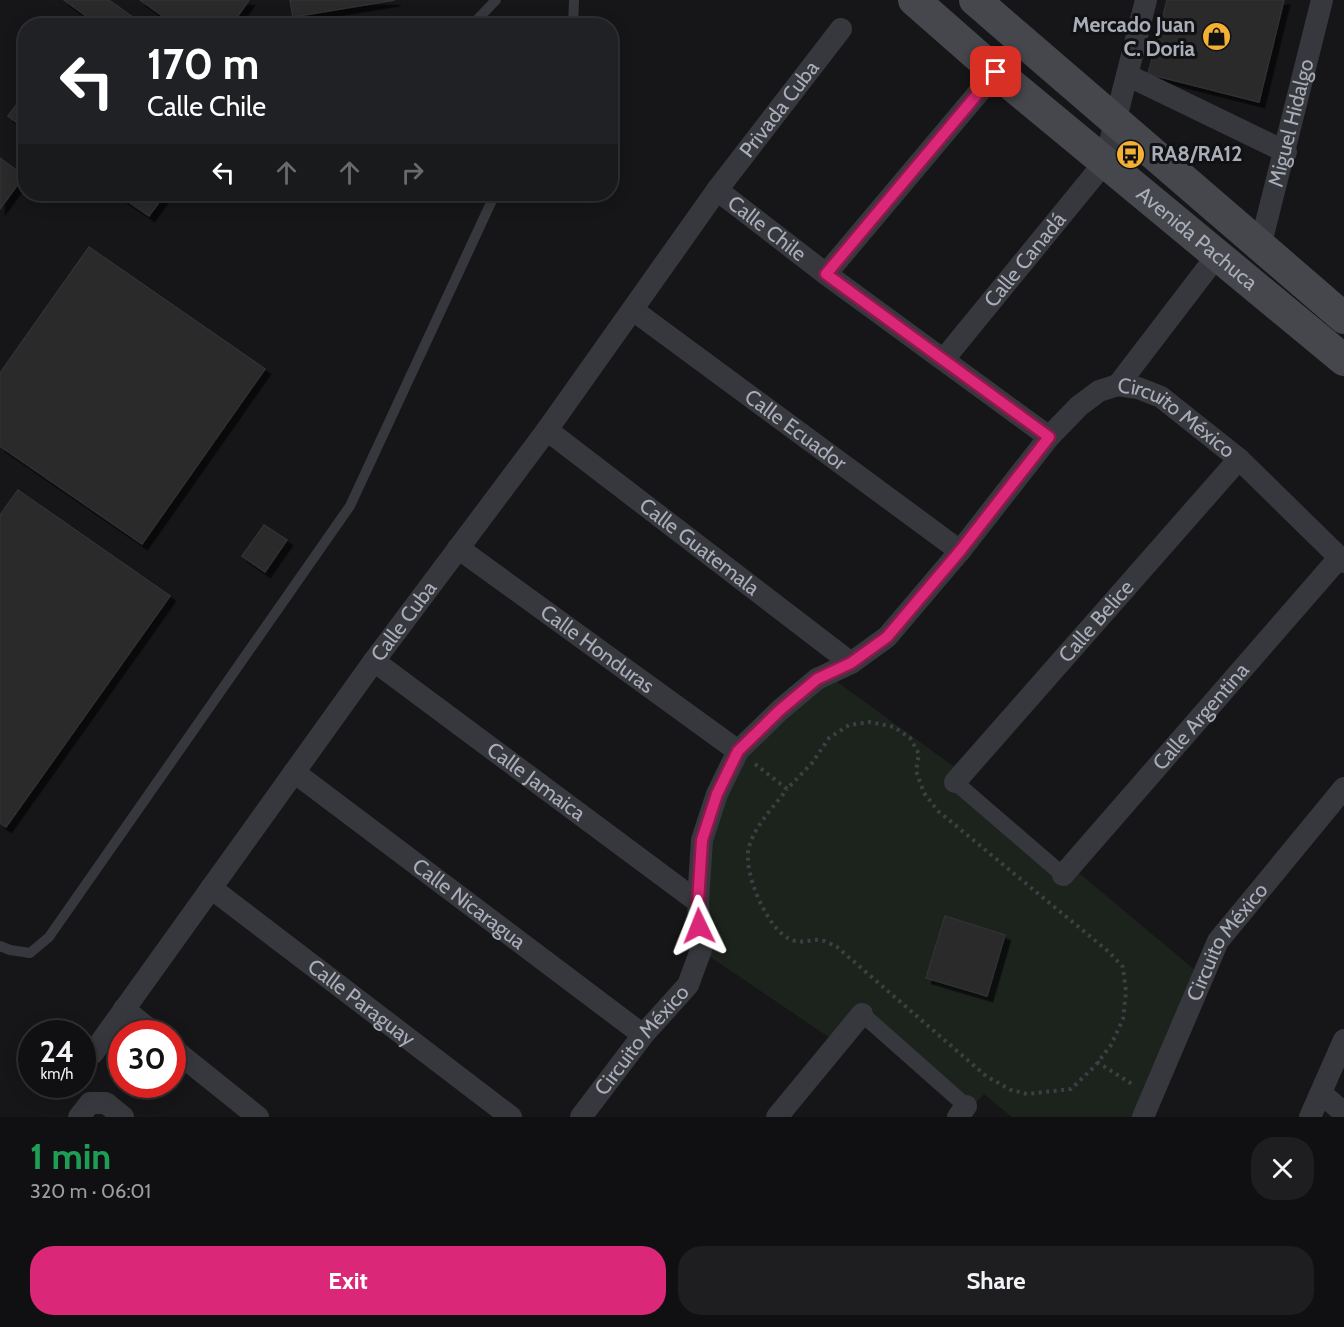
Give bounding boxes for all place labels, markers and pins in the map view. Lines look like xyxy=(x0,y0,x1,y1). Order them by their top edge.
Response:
place label: Mercado Juan C. Doria xyxy=(1072,12,1196,61)
shop icon: Mercado Juan C. Doria xyxy=(1200,21,1232,53)
pin xyxy=(970,46,1021,97)
bus stop icon: RA8/RA12 xyxy=(1114,138,1146,170)
place label: RA8/RA12 xyxy=(1151,141,1242,166)

